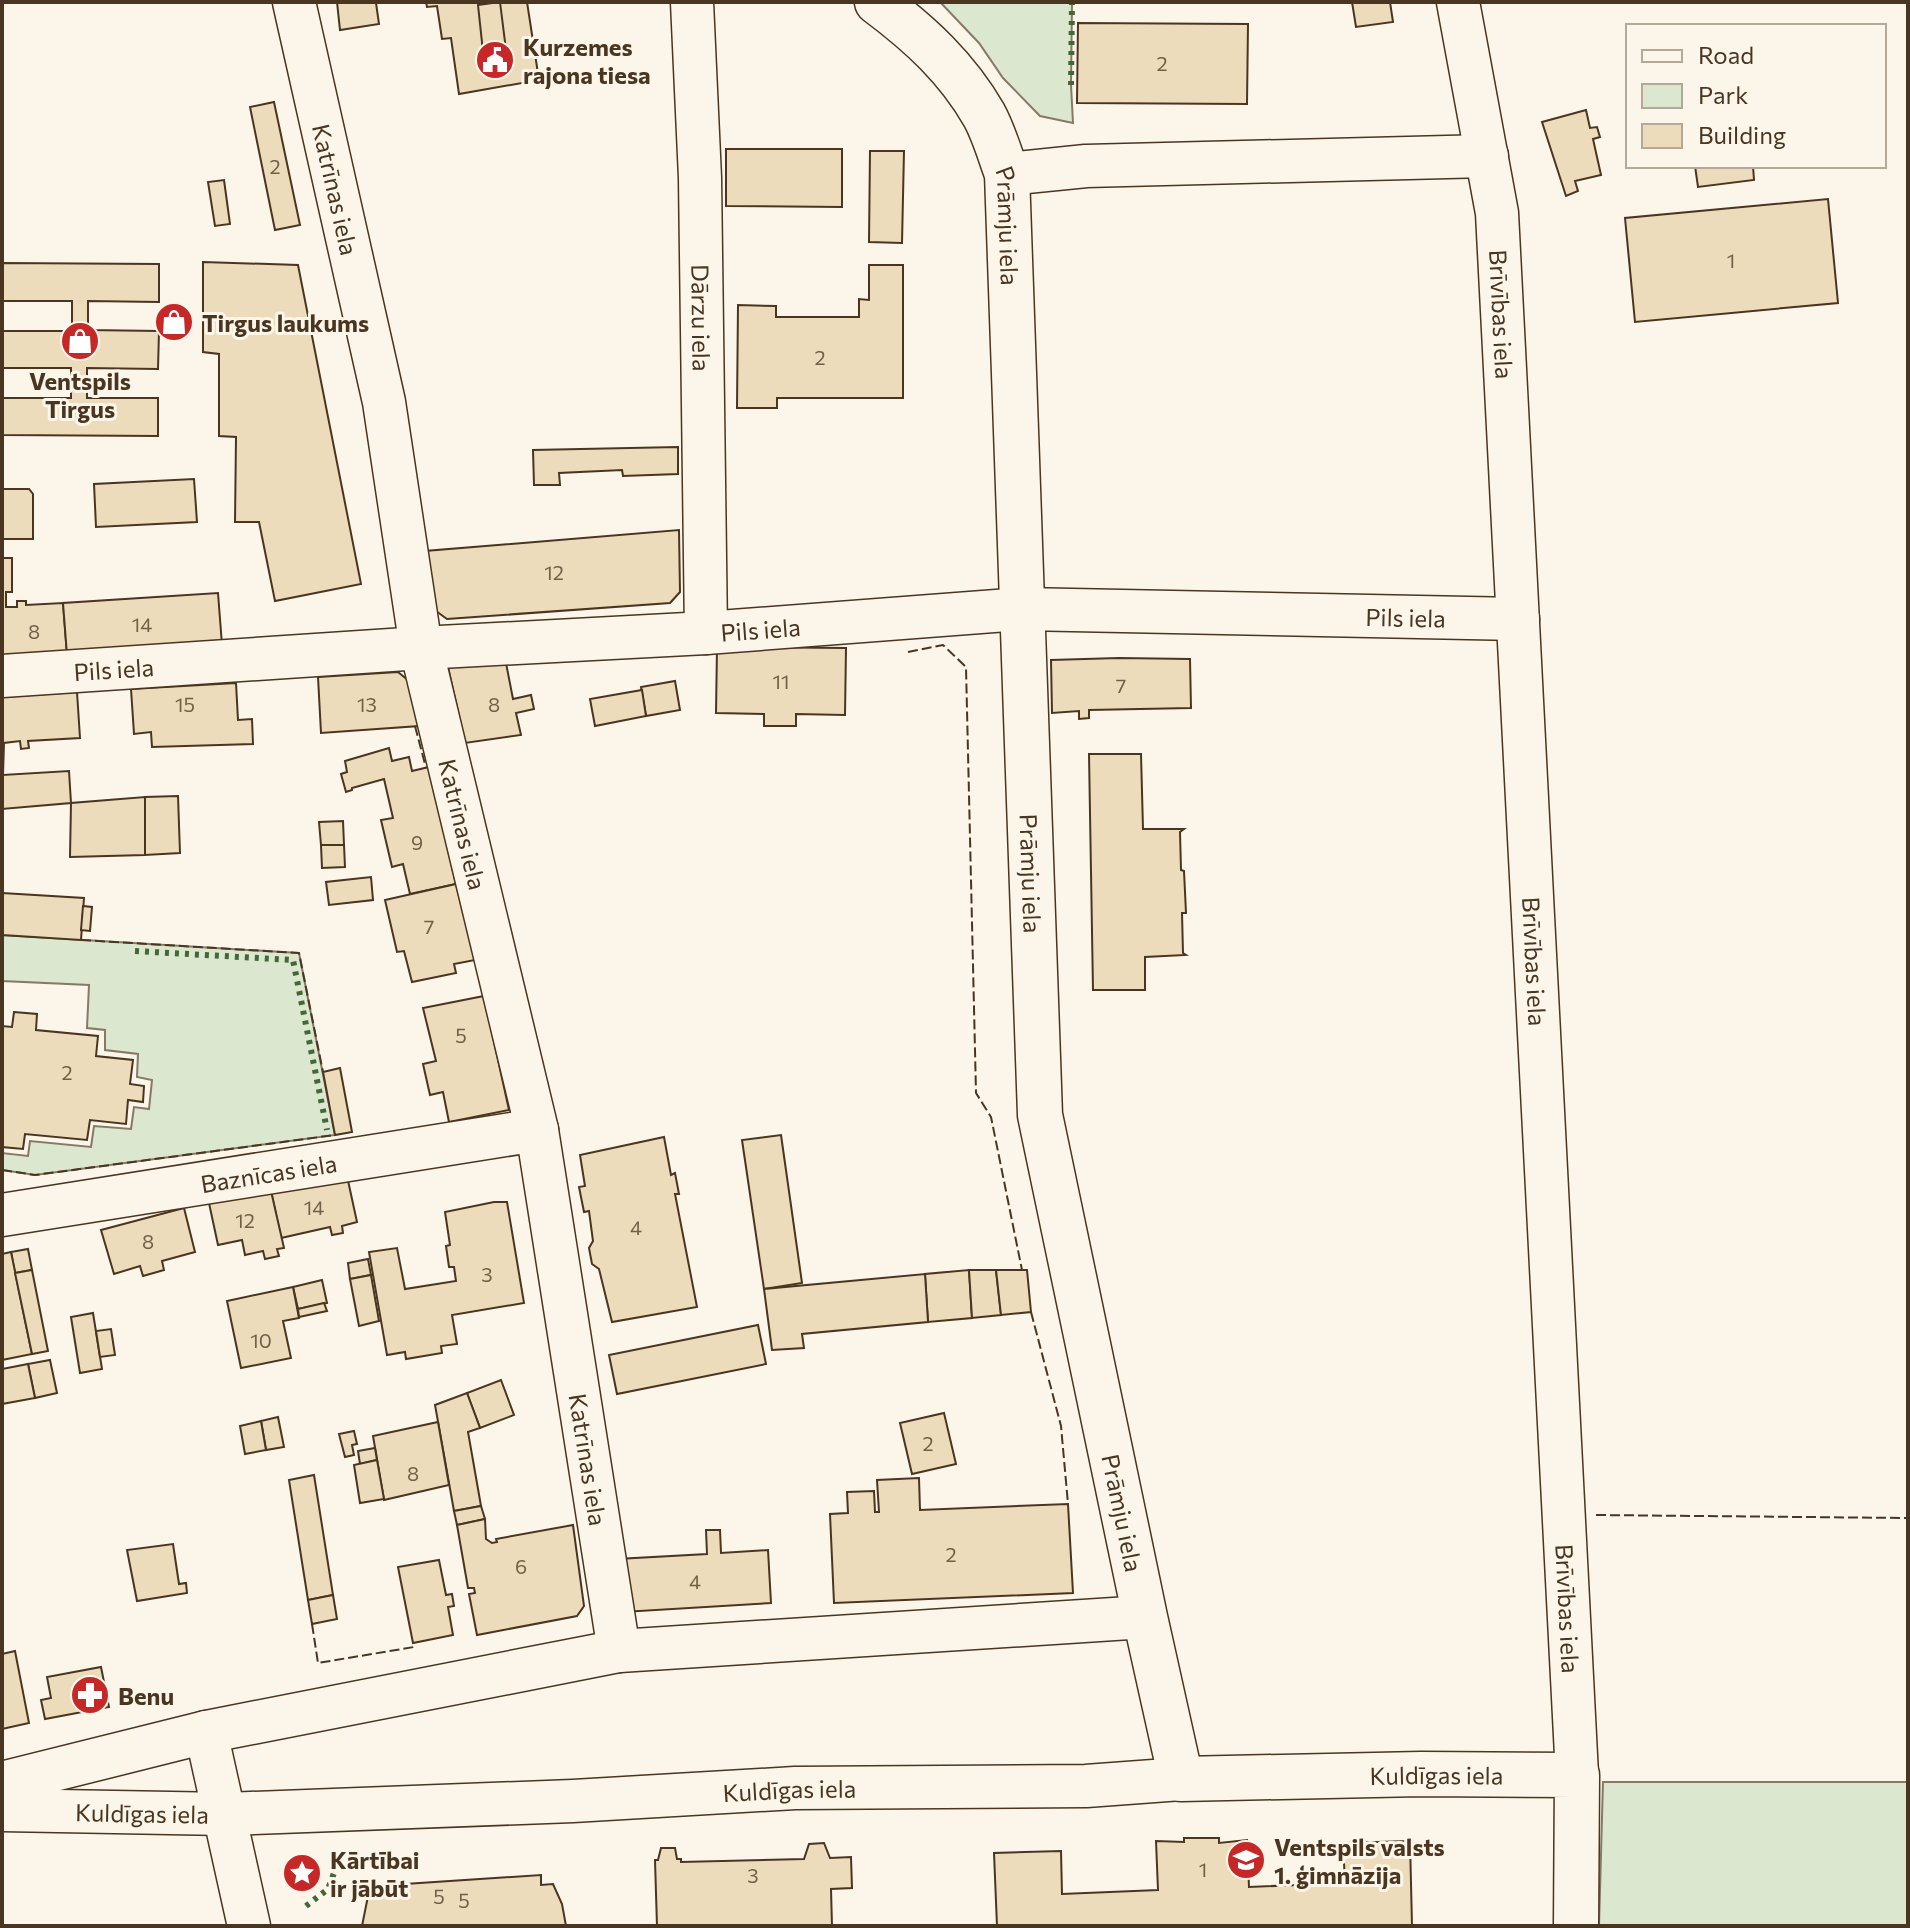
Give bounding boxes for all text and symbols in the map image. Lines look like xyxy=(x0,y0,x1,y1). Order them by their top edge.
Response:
legend xyxy=(1626,24,1886,168)
place label: Kurzemes rajona tiesa xyxy=(523,32,651,89)
public building icon: Kurzemes rajona tiesa xyxy=(474,39,516,81)
text: Road xyxy=(1698,40,1754,69)
house number: 2 xyxy=(1156,51,1168,75)
text: Park xyxy=(1698,80,1748,109)
text: Building xyxy=(1698,120,1786,149)
street label: Katrīnas iela xyxy=(307,121,365,258)
house number: 2 xyxy=(269,154,281,178)
street label: Prāmju iela xyxy=(991,162,1025,286)
house number: 1 xyxy=(1727,248,1735,272)
street label: Brīvības iela xyxy=(1484,249,1520,380)
street label: Dārzu iela xyxy=(687,264,717,372)
shop icon: Tirgus laukums xyxy=(153,301,195,343)
place label: Tirgus laukums xyxy=(202,308,369,337)
shop icon: Ventspils Tirgus xyxy=(59,320,101,362)
house number: 2 xyxy=(814,345,826,369)
place label: Ventspils Tirgus xyxy=(29,366,131,423)
house number: 12 xyxy=(544,560,564,584)
street label: Pils iela xyxy=(1365,601,1446,632)
street label: Pils iela xyxy=(719,611,802,646)
house number: 14 xyxy=(132,612,152,636)
house number: 8 xyxy=(28,619,40,643)
street label: Pils iela xyxy=(73,651,155,686)
house number: 11 xyxy=(772,669,790,693)
house number: 7 xyxy=(1116,673,1126,697)
house number: 15 xyxy=(175,692,195,716)
house number: 13 xyxy=(357,692,377,716)
house number: 8 xyxy=(488,692,500,716)
street label: Katrīnas iela xyxy=(434,756,493,893)
street label: Prāmju iela xyxy=(1015,813,1048,934)
house number: 9 xyxy=(411,830,423,854)
street label: Brīvības iela xyxy=(1518,896,1553,1027)
house number: 7 xyxy=(424,914,434,938)
house number: 5 xyxy=(455,1023,467,1047)
house number: 2 xyxy=(61,1060,73,1084)
street label: Baznīcas iela xyxy=(199,1148,339,1198)
house number: 14 xyxy=(304,1195,324,1219)
house number: 12 xyxy=(235,1208,255,1232)
house number: 4 xyxy=(630,1215,642,1239)
house number: 8 xyxy=(142,1229,154,1253)
house number: 3 xyxy=(481,1262,493,1286)
house number: 10 xyxy=(250,1328,272,1352)
street label: Katrīnas iela xyxy=(564,1391,614,1528)
house number: 2 xyxy=(922,1431,934,1455)
street label: Prāmju iela xyxy=(1097,1451,1150,1574)
house number: 8 xyxy=(407,1461,419,1485)
house number: 2 xyxy=(945,1542,957,1566)
street label: Brīvības iela xyxy=(1551,1543,1586,1674)
house number: 6 xyxy=(515,1554,527,1578)
house number: 4 xyxy=(689,1569,701,1593)
pharmacy icon: Benu xyxy=(69,1674,111,1716)
place label: Benu xyxy=(118,1681,174,1710)
street label: Kuldīgas iela xyxy=(1369,1759,1503,1790)
street label: Kuldīgas iela xyxy=(722,1773,856,1807)
street label: Kuldīgas iela xyxy=(75,1797,209,1828)
place label: Ventspils valsts 1. ģimnāzija xyxy=(1274,1832,1445,1889)
school or university icon: Ventspils valsts 1. ģimnāzija xyxy=(1225,1839,1267,1881)
place label: Kārtībai ir jābūt xyxy=(330,1845,420,1902)
place icon: Kārtībai ir jābūt xyxy=(281,1852,323,1894)
house number: 1 xyxy=(1199,1857,1207,1881)
house number: 3 xyxy=(747,1863,759,1887)
house number: 5 xyxy=(433,1884,445,1908)
house number: 5 xyxy=(458,1888,470,1912)

